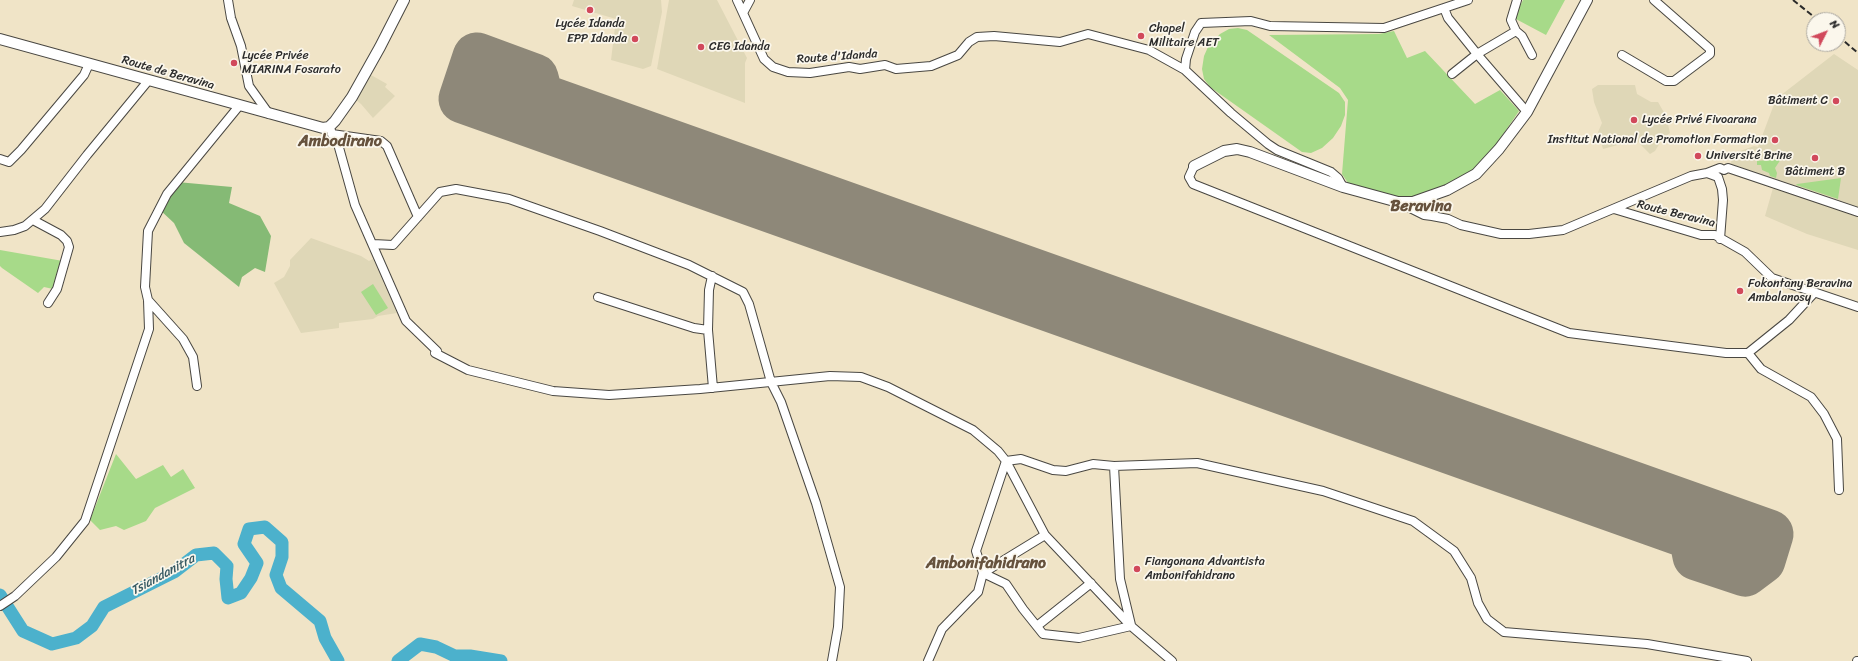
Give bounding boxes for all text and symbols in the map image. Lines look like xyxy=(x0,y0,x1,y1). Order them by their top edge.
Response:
marker: Lycée Idanda xyxy=(585,5,595,15)
north arrow xyxy=(1806,12,1846,52)
text: N xyxy=(1825,15,1844,33)
place label: Lycée Idanda xyxy=(555,17,625,31)
place label: Chapel Militaire AET xyxy=(1149,22,1219,50)
marker: Chapel Militaire AET xyxy=(1136,31,1146,41)
place label: EPP Idanda xyxy=(567,32,627,46)
marker: EPP Idanda xyxy=(630,34,640,44)
place label: CEG Idanda xyxy=(709,40,770,54)
marker: CEG Idanda xyxy=(696,42,706,52)
street label: Route d'Idanda xyxy=(796,47,878,67)
place label: Lycée Privée MIARINA Fosarato xyxy=(242,49,341,77)
street label: Route de Beravina xyxy=(120,53,216,93)
marker: Lycée Privée MIARINA Fosarato xyxy=(229,58,239,68)
place label: Bâtiment C xyxy=(1768,94,1828,108)
marker: Bâtiment C xyxy=(1831,96,1841,106)
place label: Lycée Privé Fivoarana xyxy=(1642,113,1757,127)
marker: Lycée Privé Fivoarana xyxy=(1629,115,1639,125)
district label: Ambodirano xyxy=(298,132,382,152)
place label: Institut National de Promotion Formation xyxy=(1548,133,1767,147)
marker: Institut National de Promotion Formation xyxy=(1770,135,1780,145)
place label: Université Brine xyxy=(1706,149,1792,163)
marker: Université Brine xyxy=(1693,151,1703,161)
marker: Bâtiment B xyxy=(1810,153,1820,163)
place label: Bâtiment B xyxy=(1785,165,1845,179)
district label: Beravina xyxy=(1390,197,1452,217)
street label: Route Beravina xyxy=(1635,197,1717,231)
place label: Fokontany Beravina Ambalanosy xyxy=(1748,277,1852,305)
marker: Fokontany Beravina Ambalanosy xyxy=(1735,286,1745,296)
water label: Tsiandanitra xyxy=(128,551,198,599)
district label: Ambonifahidrano xyxy=(926,554,1046,574)
place label: Fiangonana Advantista Ambonifahidrano xyxy=(1145,555,1265,583)
marker: Fiangonana Advantista Ambonifahidrano xyxy=(1132,564,1142,574)

